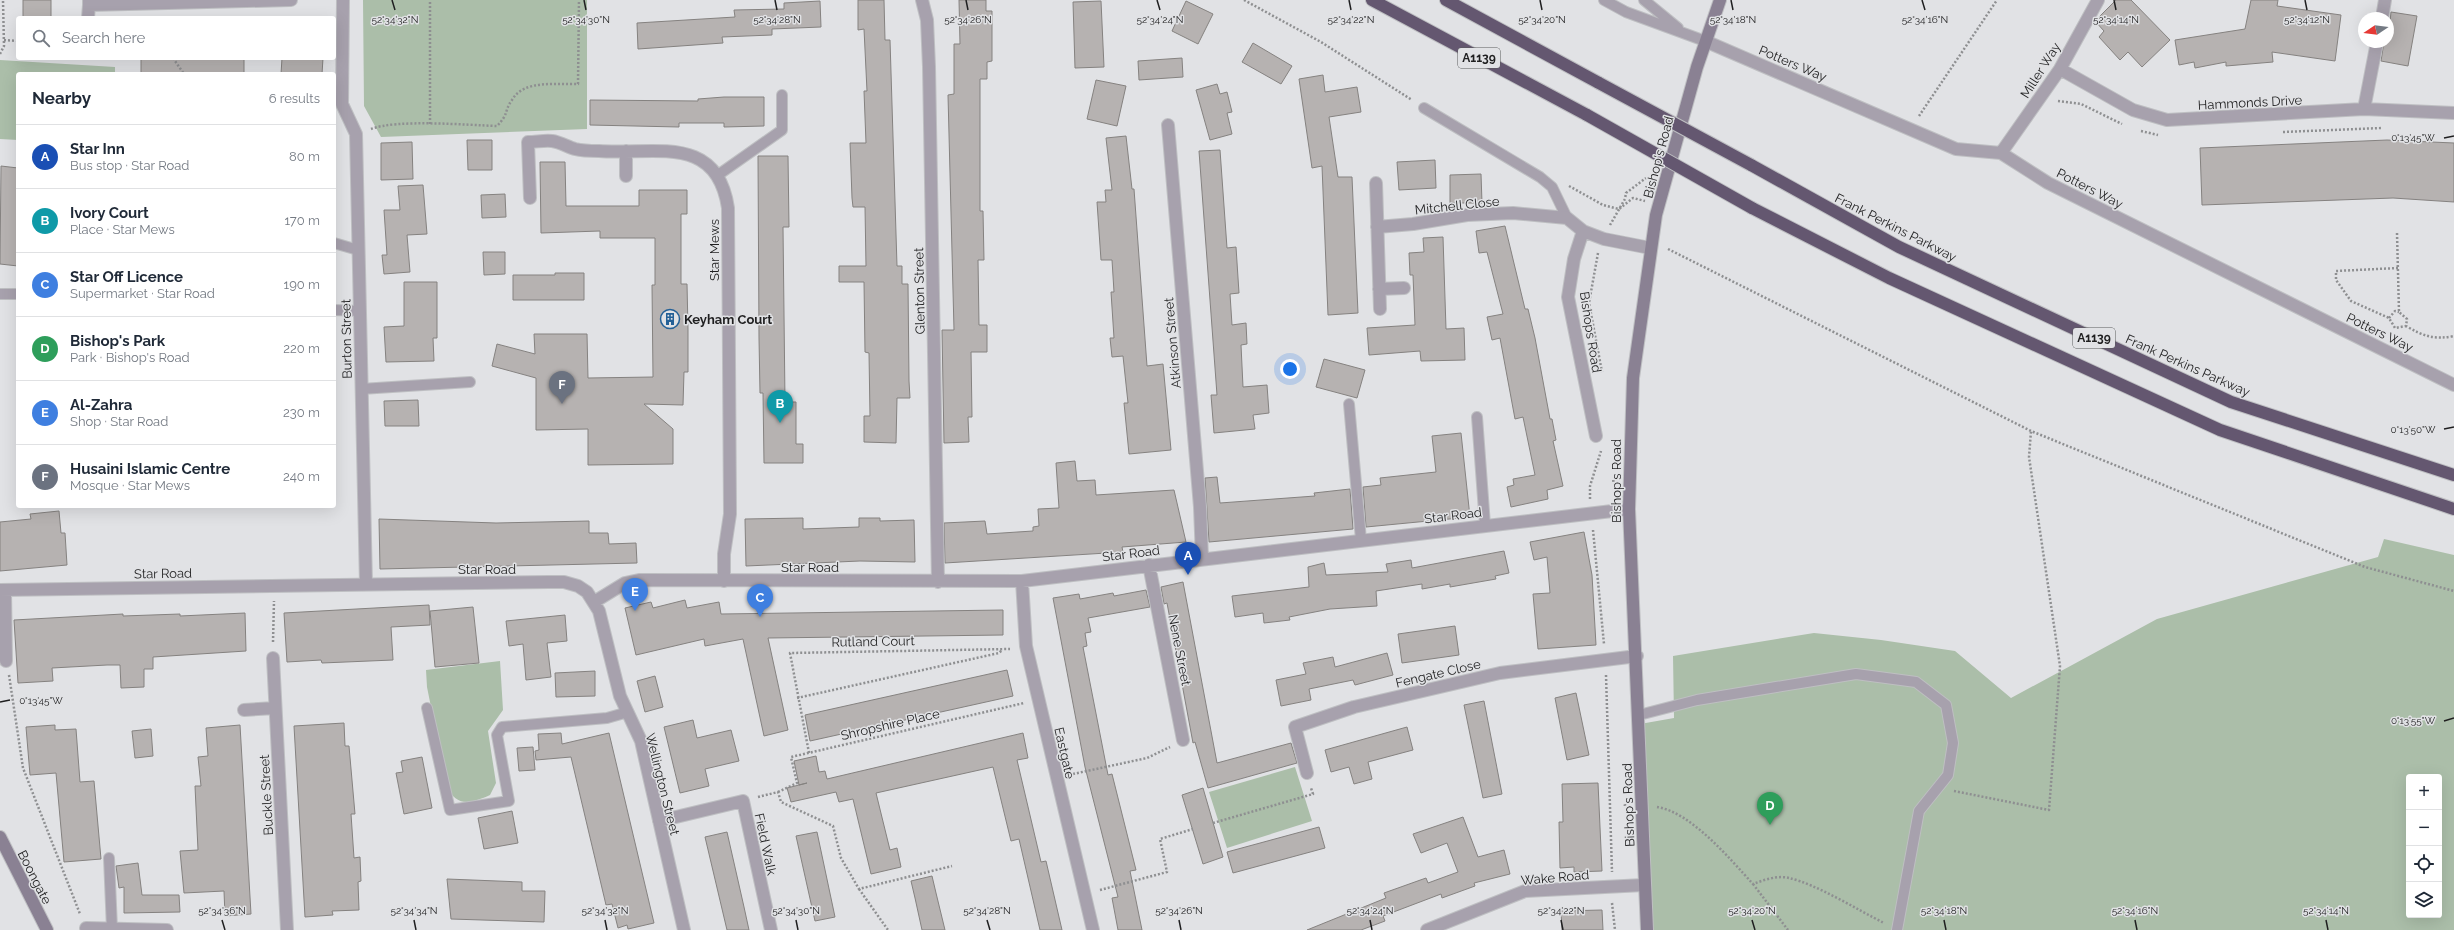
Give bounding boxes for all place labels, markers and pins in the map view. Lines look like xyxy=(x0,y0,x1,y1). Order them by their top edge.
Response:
building icon: Keyham Court xyxy=(659,308,681,330)
place label: Keyham Court xyxy=(684,312,772,327)
pin: F xyxy=(549,371,575,404)
pin: B xyxy=(767,390,793,423)
pin: A xyxy=(1175,542,1201,575)
pin: E xyxy=(622,578,648,611)
pin: C xyxy=(747,584,773,617)
pin: D xyxy=(1757,792,1783,825)

